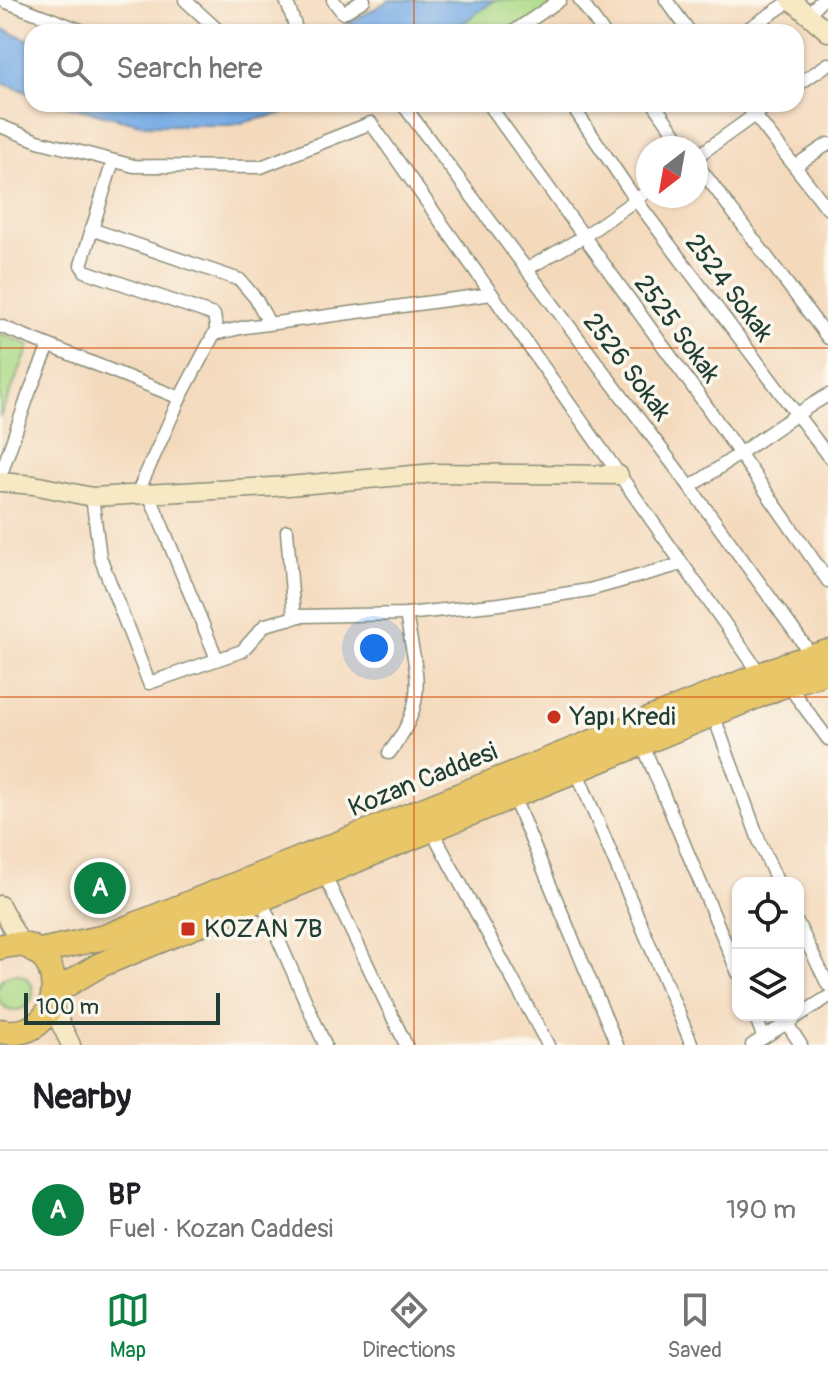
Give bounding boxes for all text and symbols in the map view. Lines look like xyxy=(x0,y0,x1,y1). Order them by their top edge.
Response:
search box xyxy=(24,24,804,112)
icon: search xyxy=(52,46,96,90)
text: Search here xyxy=(116,50,263,87)
north arrow xyxy=(636,136,708,208)
street label: 2524 Sokak xyxy=(678,228,780,348)
street label: 2525 Sokak xyxy=(627,269,727,389)
street label: 2526 Sokak xyxy=(576,307,678,427)
your location xyxy=(354,628,394,668)
place label: Yapı Kredi xyxy=(569,701,676,733)
marker: Yapı Kredi xyxy=(545,708,563,726)
street label: Kozan Caddesi xyxy=(344,736,502,824)
pin: A xyxy=(74,858,126,918)
map controls xyxy=(732,877,804,1021)
button: locate xyxy=(732,877,804,949)
place label: KOZAN 7B xyxy=(204,913,322,945)
marker: KOZAN 7B xyxy=(179,920,197,938)
button: layers xyxy=(732,949,804,1021)
scale bar xyxy=(24,989,220,1025)
text: 100 m xyxy=(36,993,99,1021)
text: Nearby xyxy=(32,1076,131,1119)
text: BP xyxy=(108,1176,142,1213)
text: A xyxy=(50,1194,66,1226)
text: 190 m xyxy=(726,1194,796,1226)
text: Fuel · Kozan Caddesi xyxy=(108,1213,333,1245)
tab: Map xyxy=(106,1288,150,1364)
tab: Directions xyxy=(362,1288,455,1364)
tab: Saved xyxy=(667,1288,722,1364)

